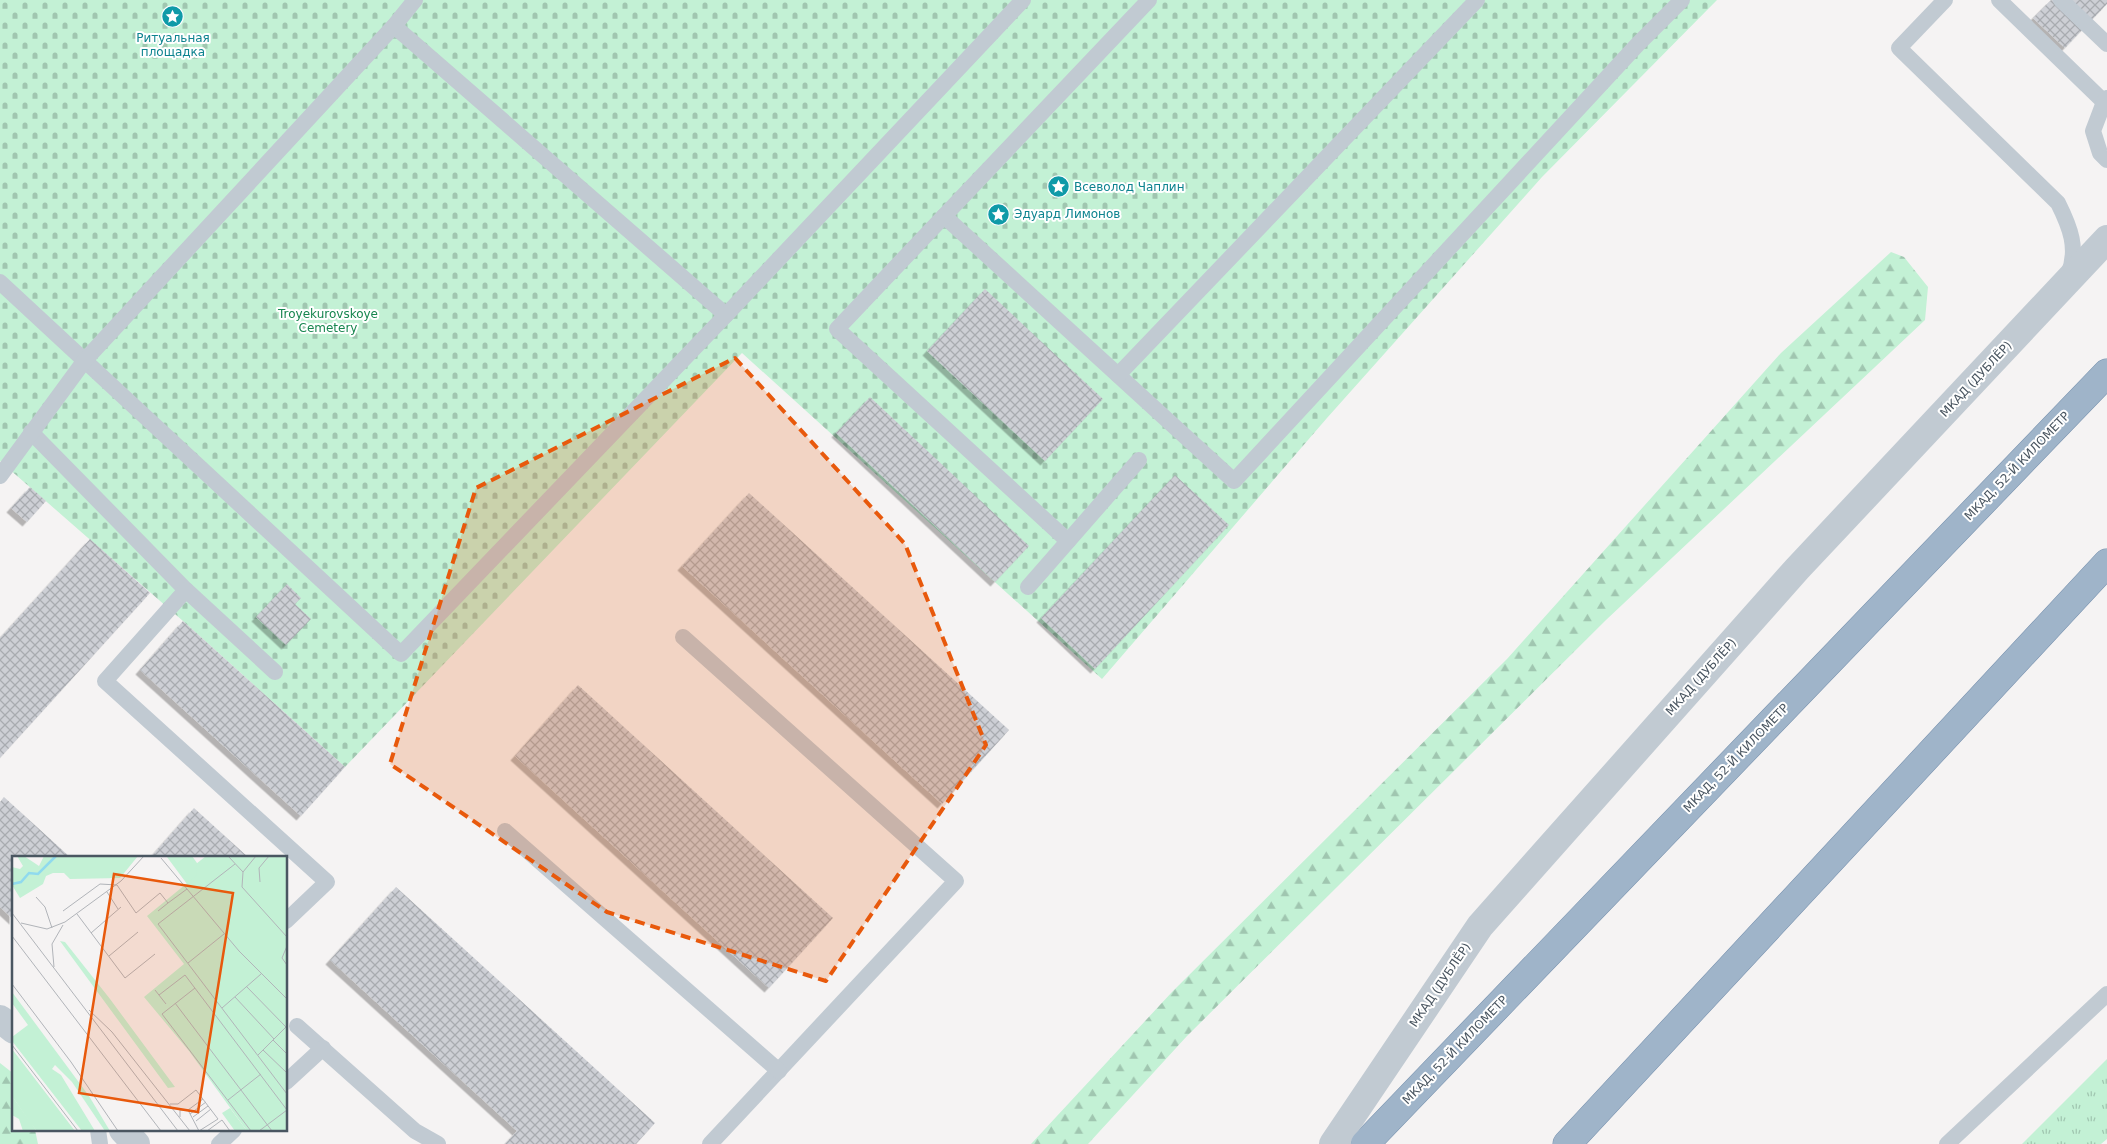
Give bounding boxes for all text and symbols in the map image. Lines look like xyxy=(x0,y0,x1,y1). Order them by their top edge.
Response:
place icon: Ритуальная площадка xyxy=(161,5,185,29)
place label: Ритуальная площадка xyxy=(136,31,210,59)
place icon: Всеволод Чаплин xyxy=(1046,175,1070,199)
place label: Всеволод Чаплин xyxy=(1074,180,1185,194)
place icon: Эдуард Лимонов xyxy=(986,202,1010,226)
place label: Эдуард Лимонов xyxy=(1014,207,1120,221)
park label: Troyekurovskoye Cemetery xyxy=(277,307,378,335)
street label: МКАД (ДУБЛЁР) xyxy=(1937,338,2015,420)
street label: МКАД, 52-Й КИЛОМЕТР xyxy=(1961,408,2072,523)
street label: МКАД (ДУБЛЁР) xyxy=(1662,635,1739,718)
street label: МКАД, 52-Й КИЛОМЕТР xyxy=(1680,700,1791,815)
inset map xyxy=(12,856,288,1132)
street label: МКАД (ДУБЛЁР) xyxy=(1406,940,1473,1030)
street label: МКАД, 52-Й КИЛОМЕТР xyxy=(1399,992,1510,1107)

